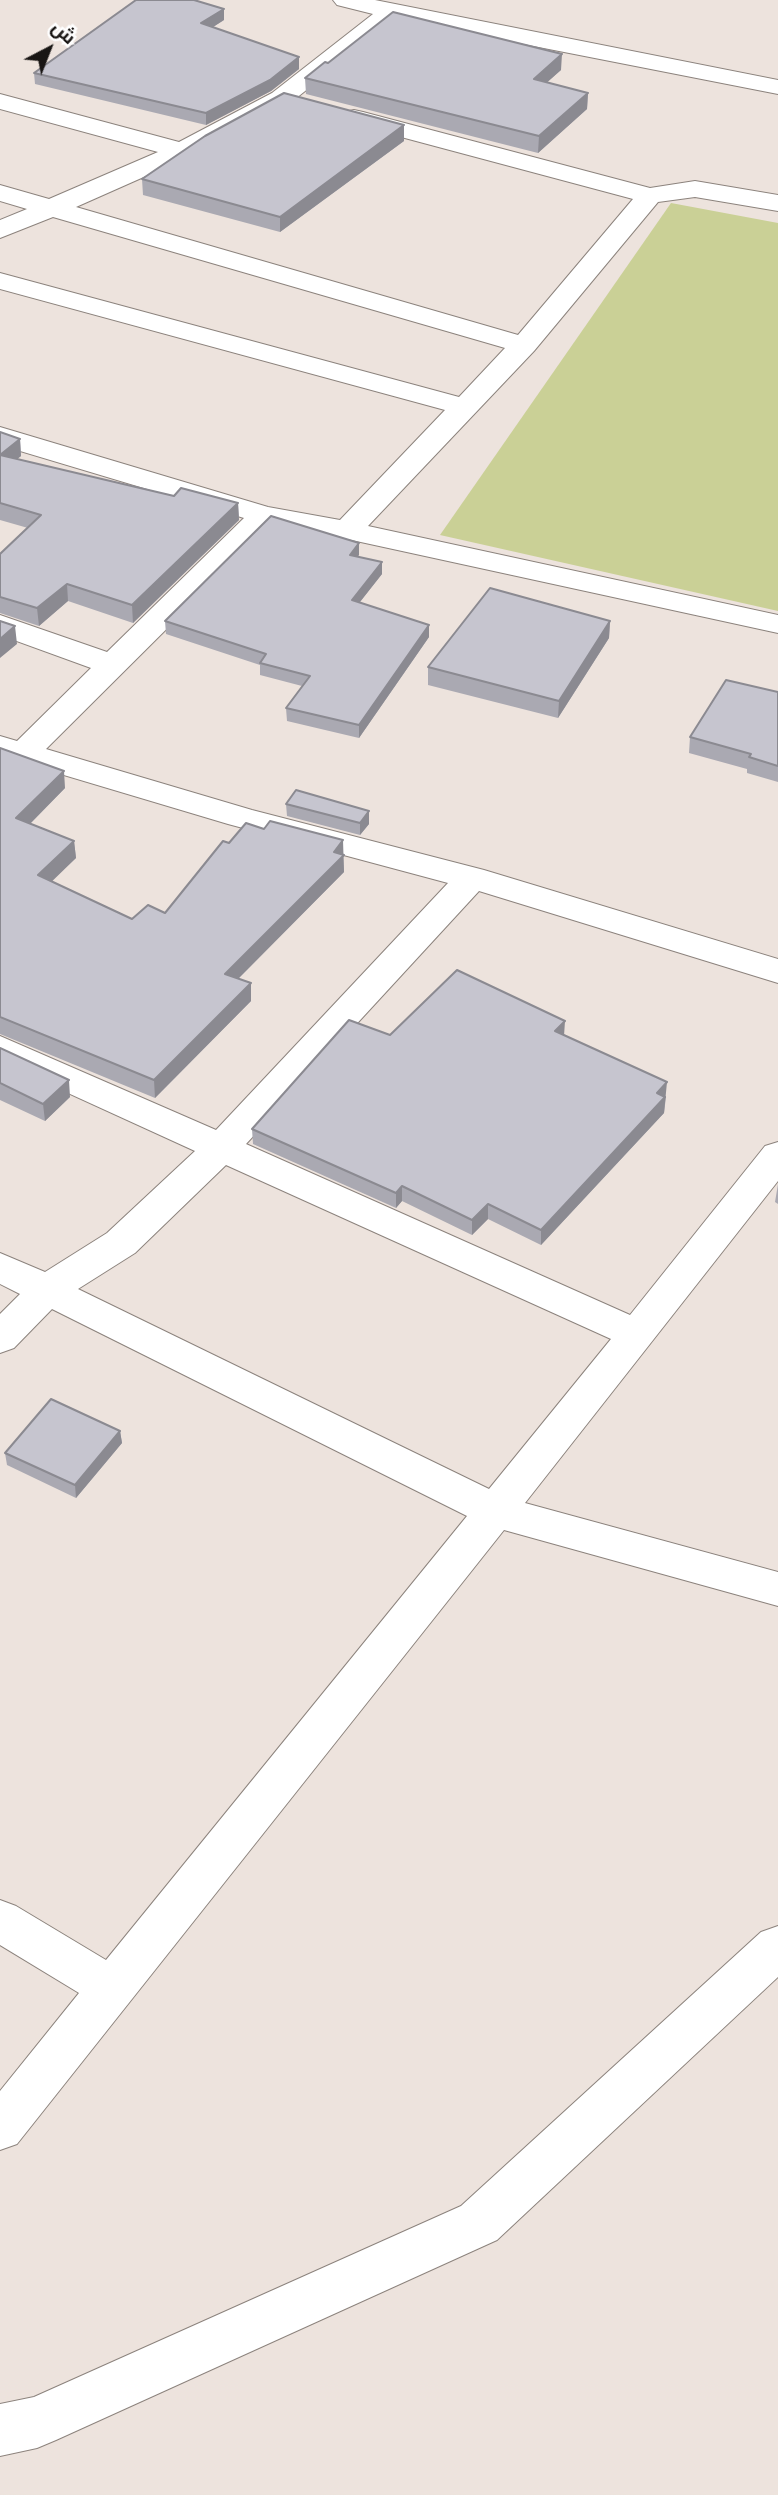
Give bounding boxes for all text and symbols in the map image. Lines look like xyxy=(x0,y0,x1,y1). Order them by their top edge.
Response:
north arrow xyxy=(14,14,84,84)
text: ش xyxy=(45,14,82,52)

